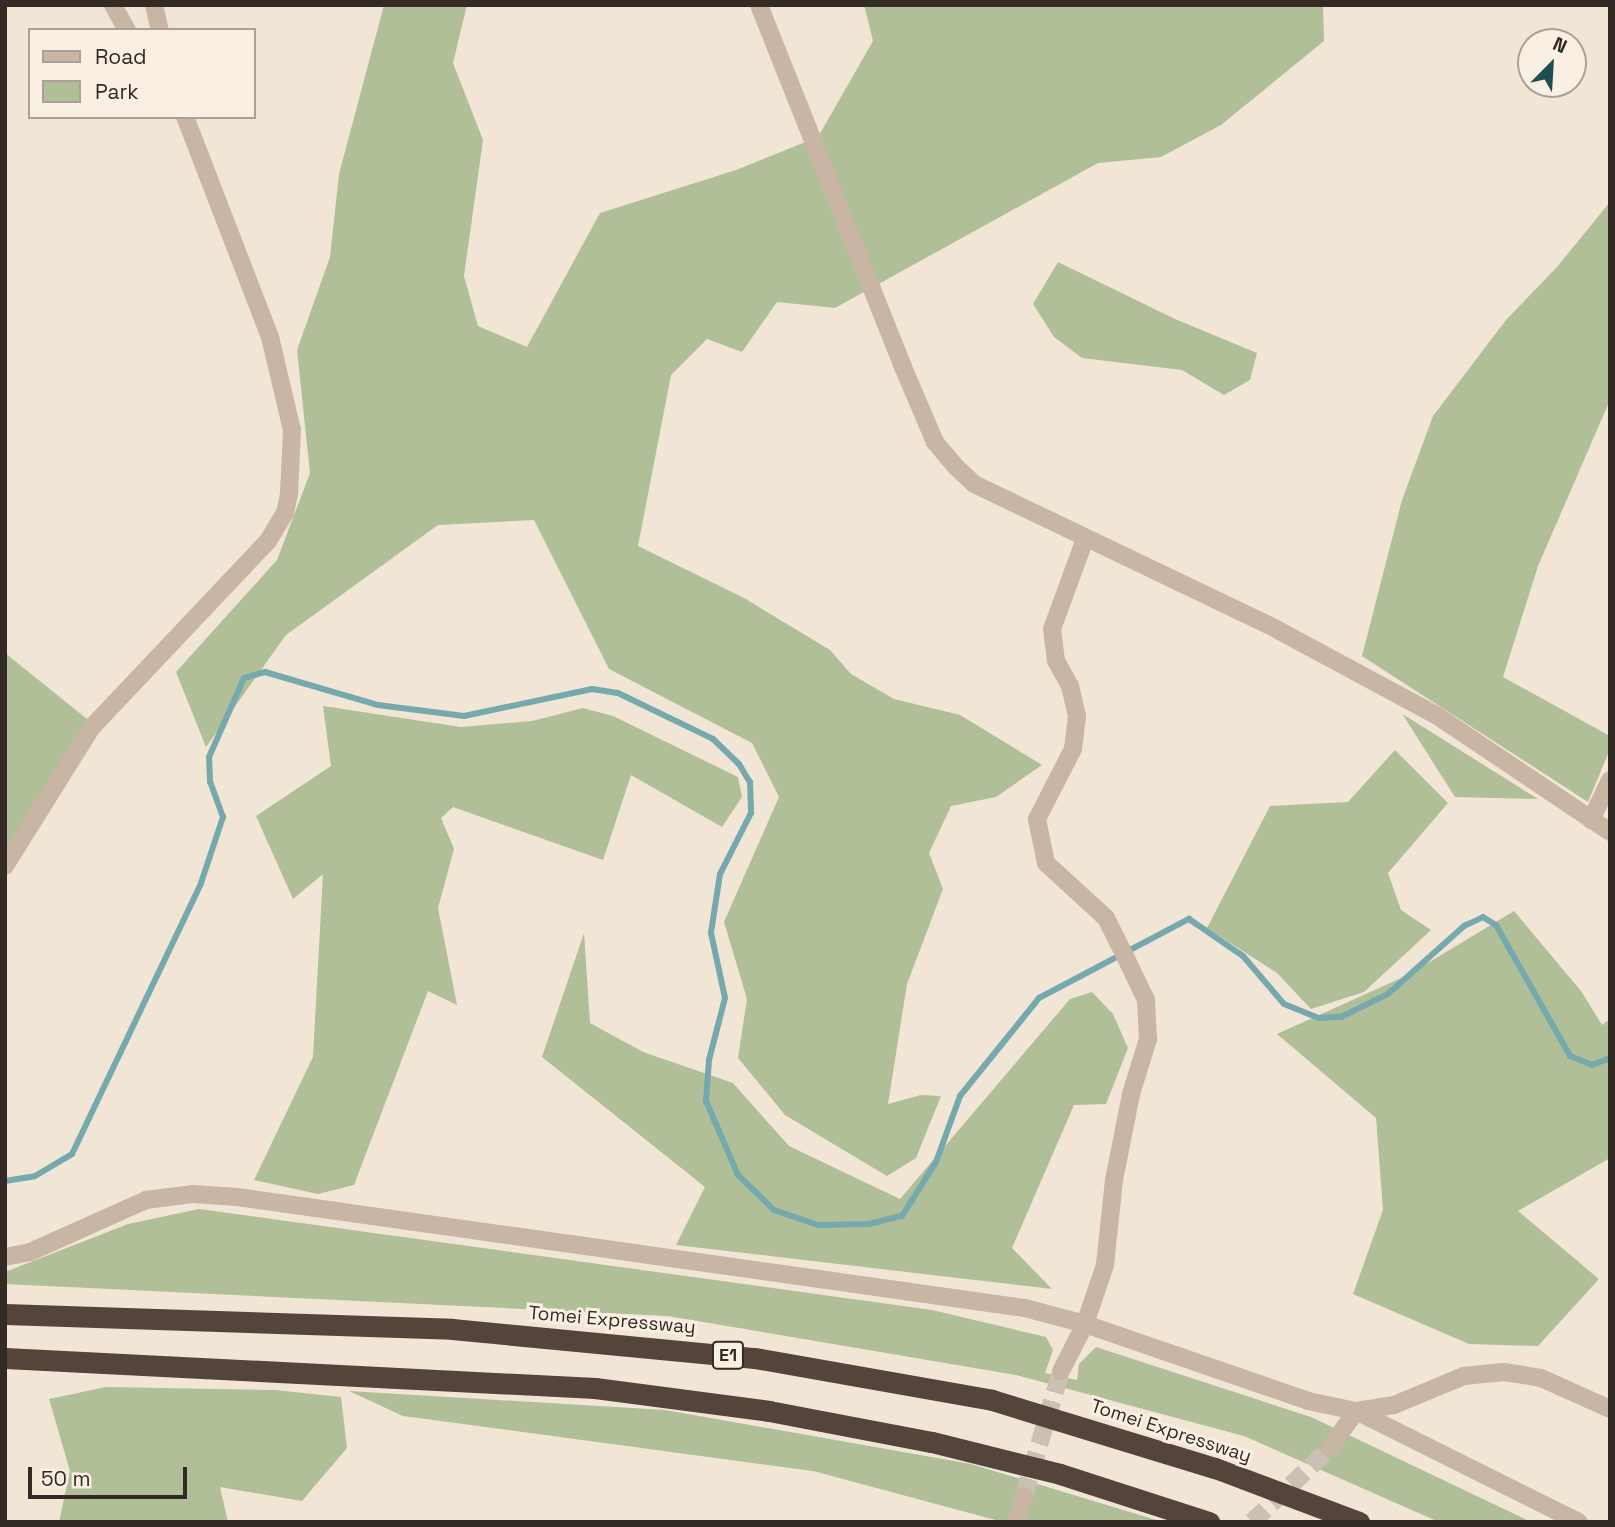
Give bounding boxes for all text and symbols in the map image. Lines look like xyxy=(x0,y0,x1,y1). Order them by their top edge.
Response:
legend xyxy=(28,28,256,119)
north arrow xyxy=(1517,28,1587,98)
text: N xyxy=(1549,31,1571,59)
text: Road xyxy=(95,43,147,70)
text: Park xyxy=(95,78,139,105)
street label: Tomei Expressway xyxy=(528,1301,696,1339)
road number: E1 xyxy=(710,1340,746,1370)
street label: Tomei Expressway xyxy=(1088,1394,1254,1468)
scale bar xyxy=(32,1454,191,1498)
text: 50 m xyxy=(41,1465,91,1492)

